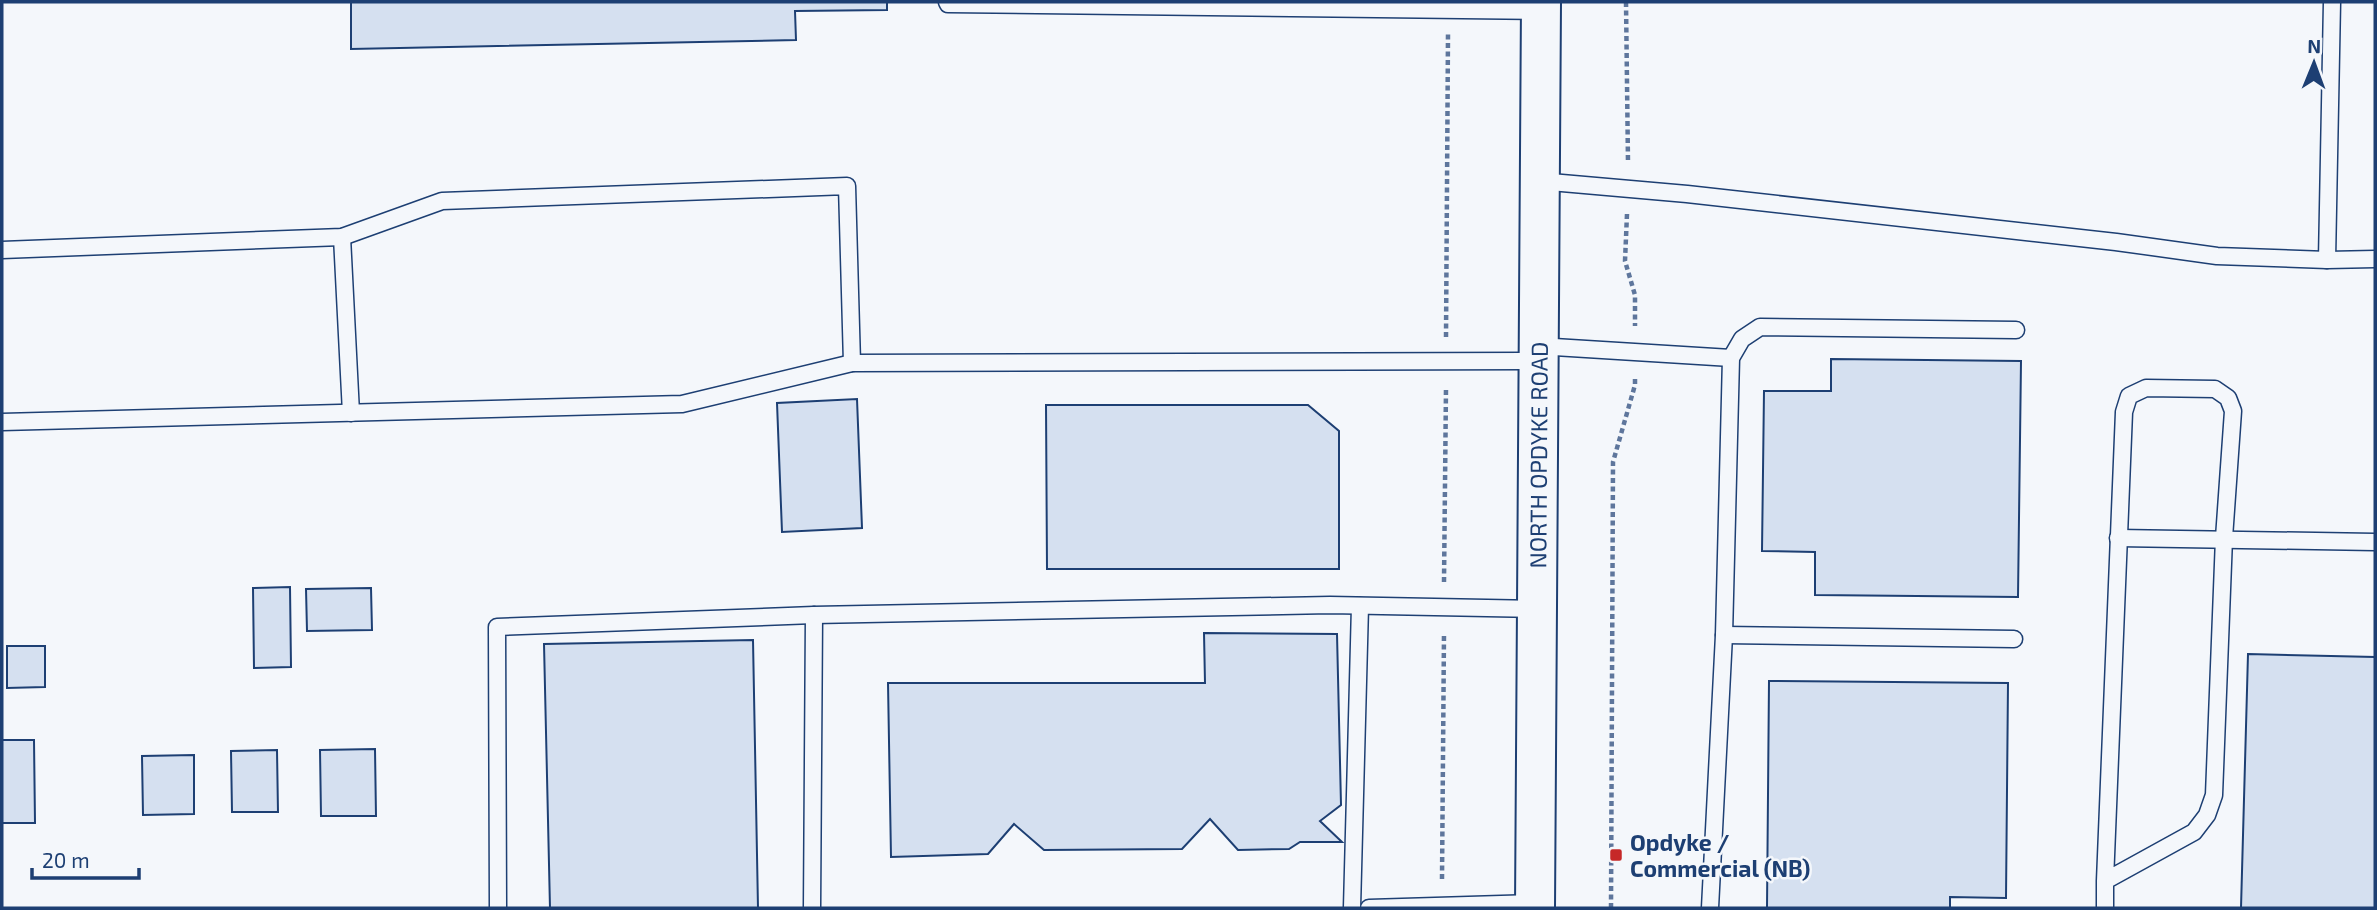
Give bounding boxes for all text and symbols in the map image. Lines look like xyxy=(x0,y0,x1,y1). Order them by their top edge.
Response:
north arrow xyxy=(2279,28,2349,98)
text: N xyxy=(2307,34,2321,57)
street label: NORTH OPDYKE ROAD xyxy=(1523,341,1553,569)
place label: Opdyke / Commercial (NB) xyxy=(1630,828,1810,882)
scale bar xyxy=(32,836,138,880)
text: 20 m xyxy=(42,847,90,872)
marker: Opdyke / Commercial (NB) xyxy=(1608,847,1624,863)

